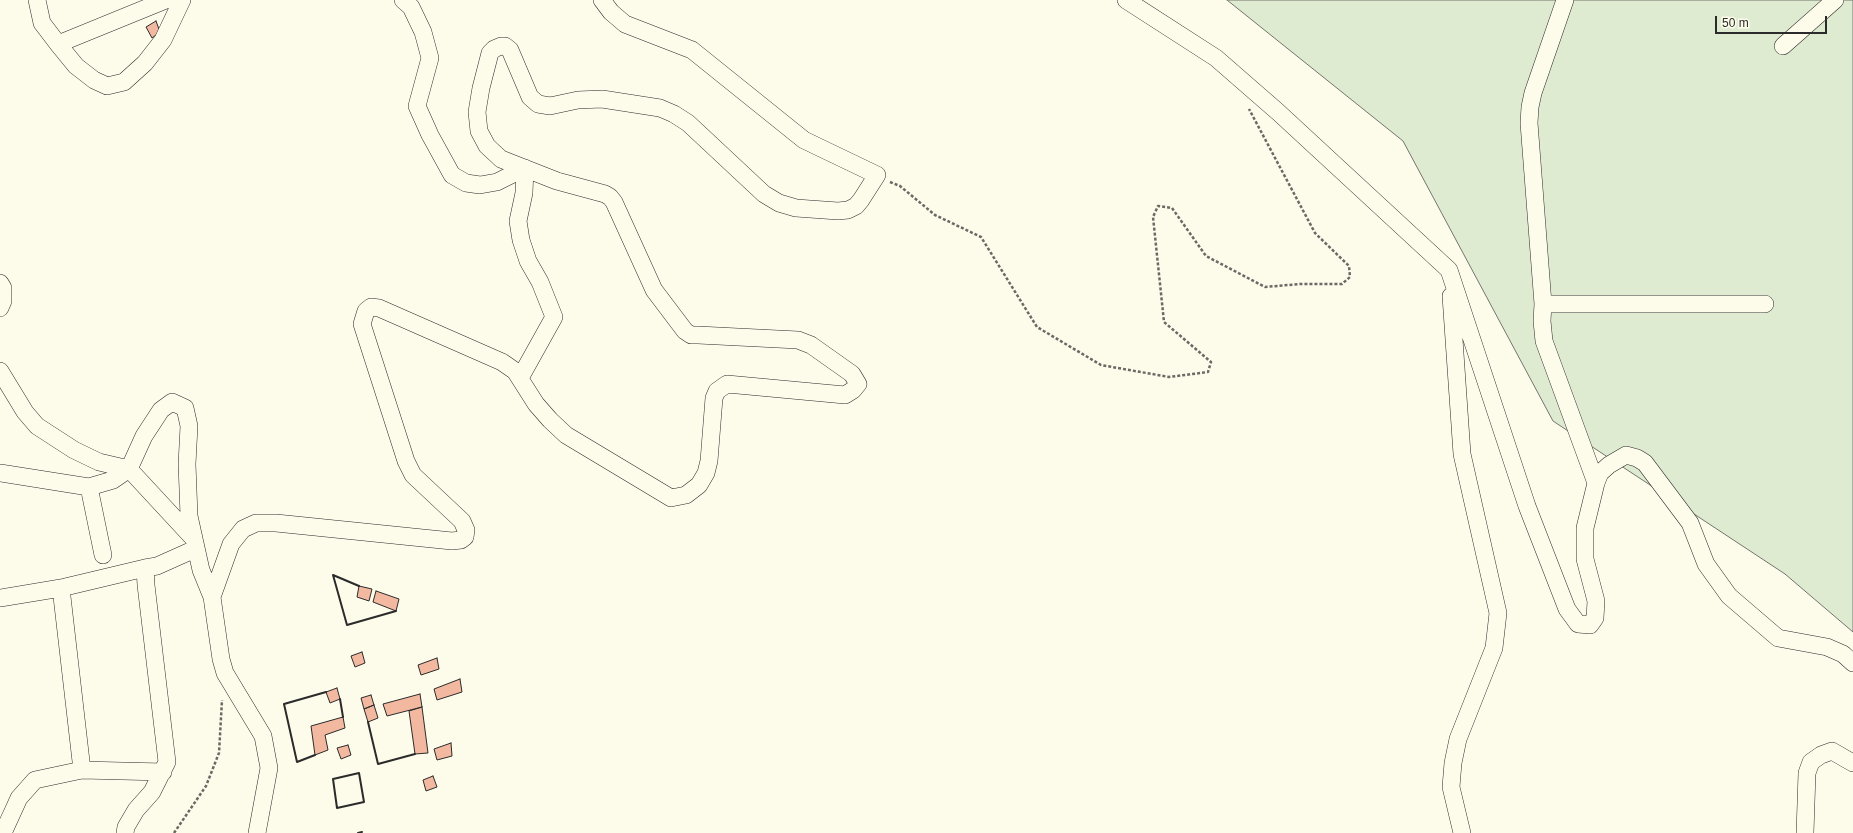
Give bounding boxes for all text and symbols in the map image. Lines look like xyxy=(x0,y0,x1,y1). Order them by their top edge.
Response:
scale bar xyxy=(1717,8,1829,34)
text: 50 m xyxy=(1722,16,1749,30)

